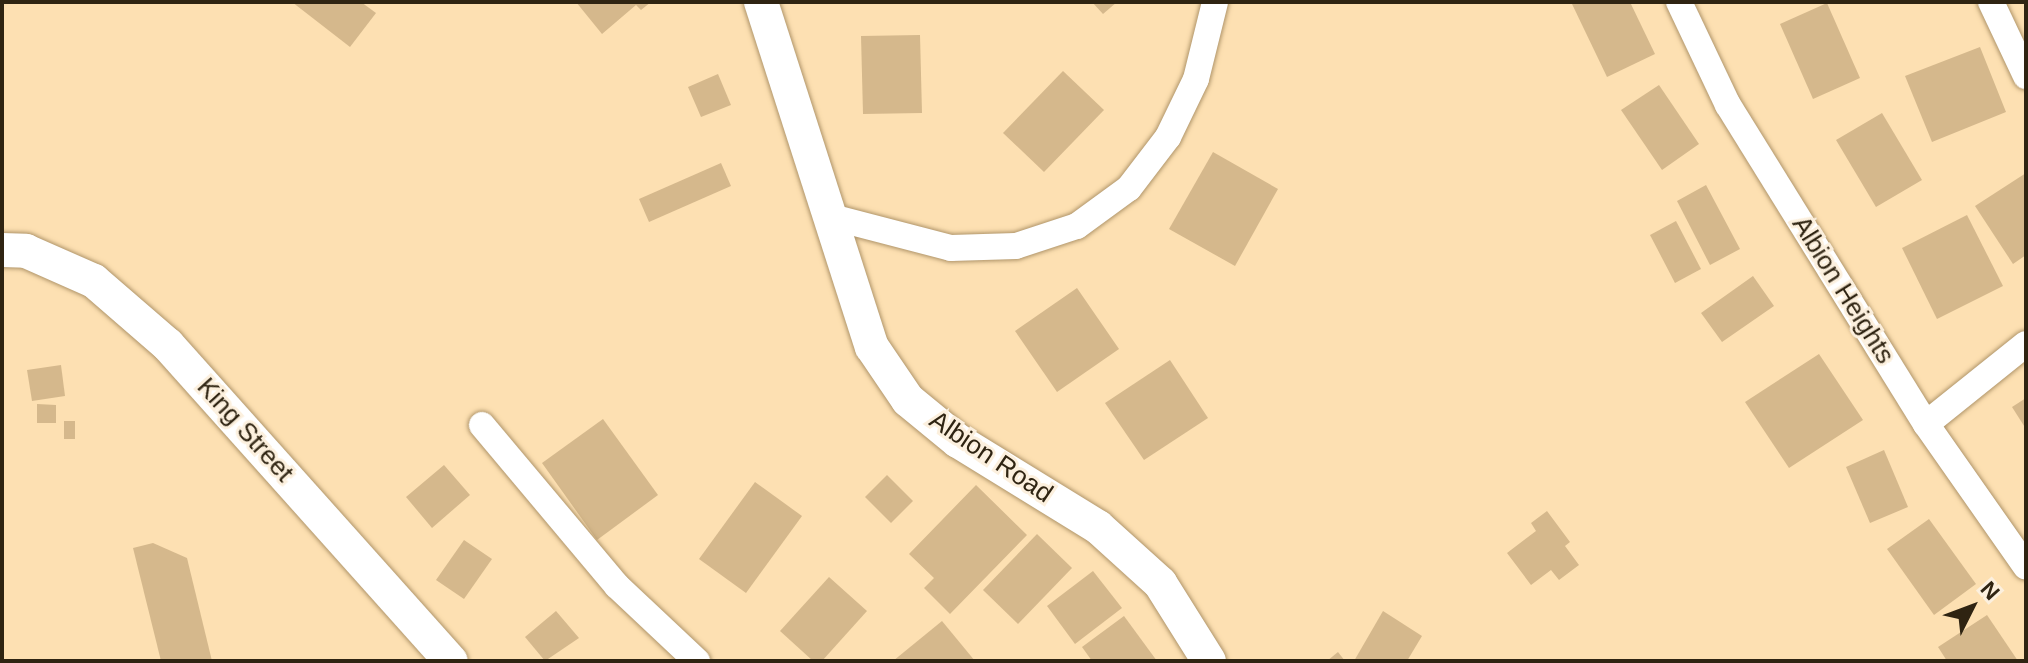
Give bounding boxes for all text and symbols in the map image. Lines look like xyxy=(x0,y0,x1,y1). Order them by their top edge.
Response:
street label: Albion Heights xyxy=(1785,211,1901,369)
street label: King Street xyxy=(190,372,300,488)
street label: Albion Road xyxy=(924,404,1058,510)
north arrow xyxy=(1932,567,2012,647)
text: N xyxy=(1976,576,2005,605)

